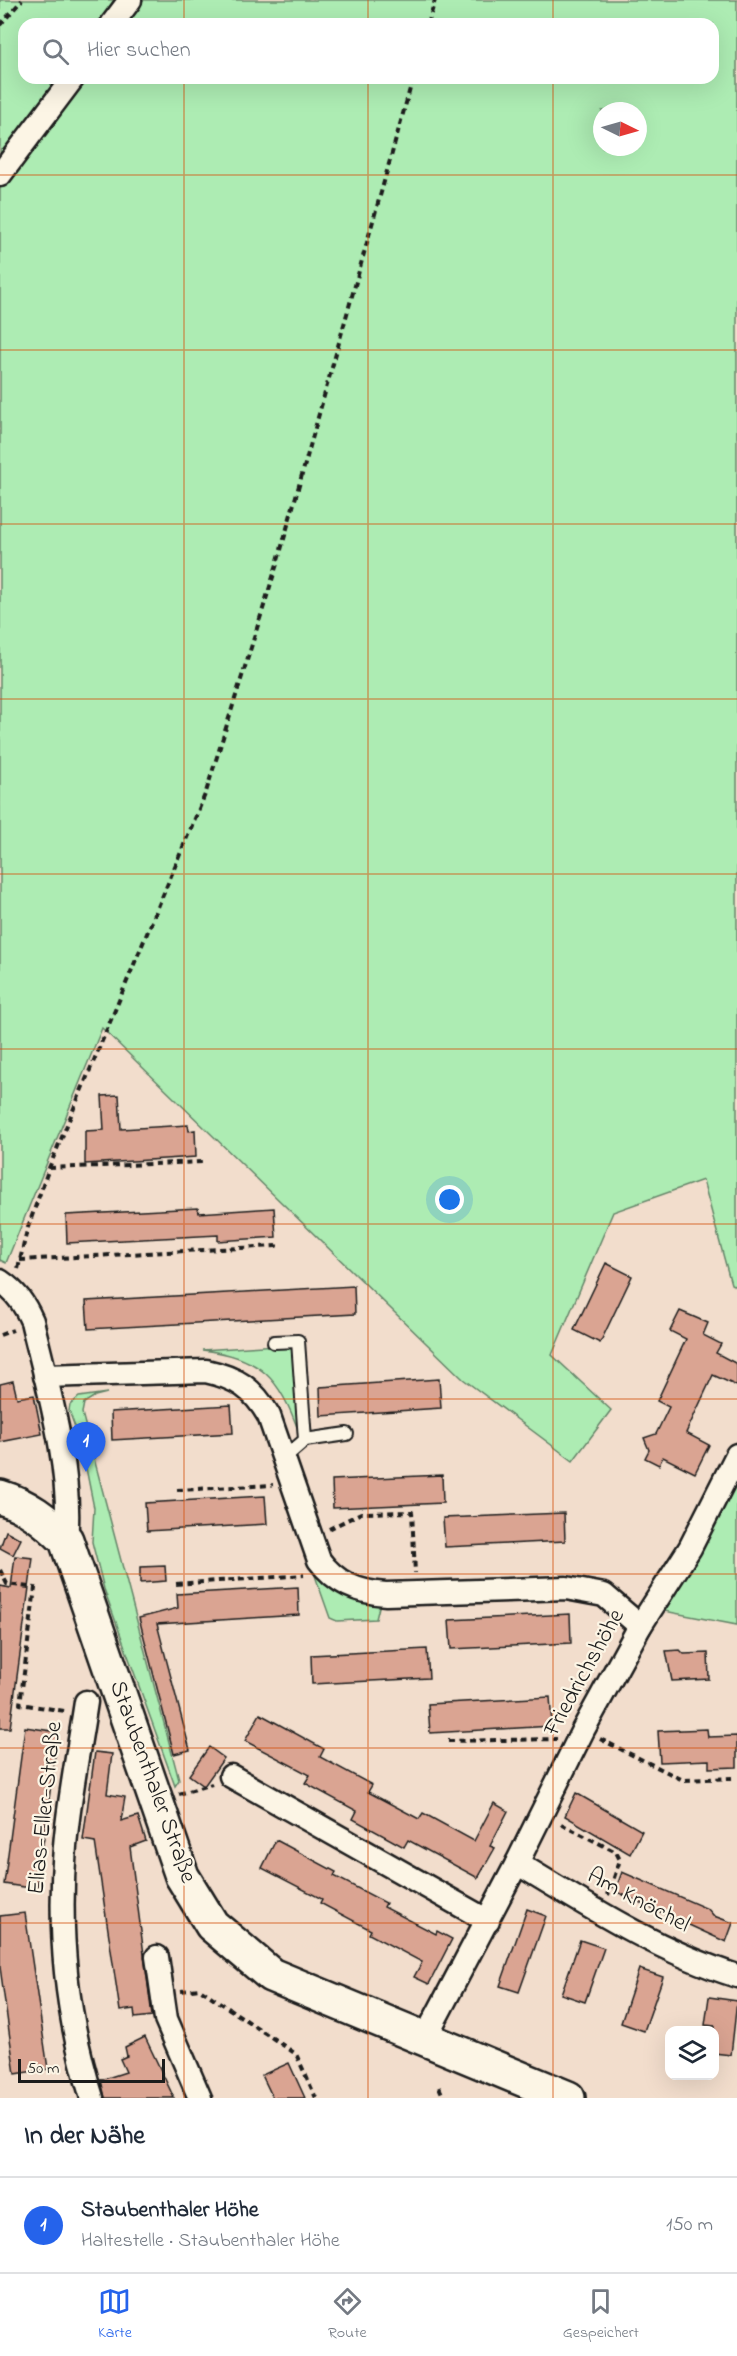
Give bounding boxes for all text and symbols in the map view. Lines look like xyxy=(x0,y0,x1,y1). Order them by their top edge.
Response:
search box xyxy=(18,18,719,84)
icon: search xyxy=(39,35,72,68)
text: Hier suchen xyxy=(87,35,191,67)
north arrow xyxy=(593,102,647,156)
your location xyxy=(435,1185,464,1214)
pin: 1 xyxy=(66,1422,106,1472)
street label: Friedrichshöhe xyxy=(535,1603,635,1744)
street label: Staubenthaler Straße xyxy=(99,1676,205,1888)
street label: Elias-Eller-Straße xyxy=(19,1719,73,1896)
street label: Am Knöchel xyxy=(580,1859,696,1943)
map controls xyxy=(665,2026,719,2080)
button: layers xyxy=(665,2026,719,2080)
scale bar xyxy=(18,2056,165,2084)
text: 50 m xyxy=(27,2057,59,2081)
text: In der Nähe xyxy=(24,2118,145,2156)
text: Staubenthaler Höhe xyxy=(81,2195,259,2227)
text: 1 xyxy=(40,2211,47,2240)
text: 150 m xyxy=(666,2211,713,2240)
text: Haltestelle · Staubenthaler Höhe xyxy=(81,2227,340,2256)
tab: Karte xyxy=(98,2285,132,2345)
tab: Route xyxy=(328,2285,367,2345)
tab: Gespeichert xyxy=(563,2285,639,2345)

